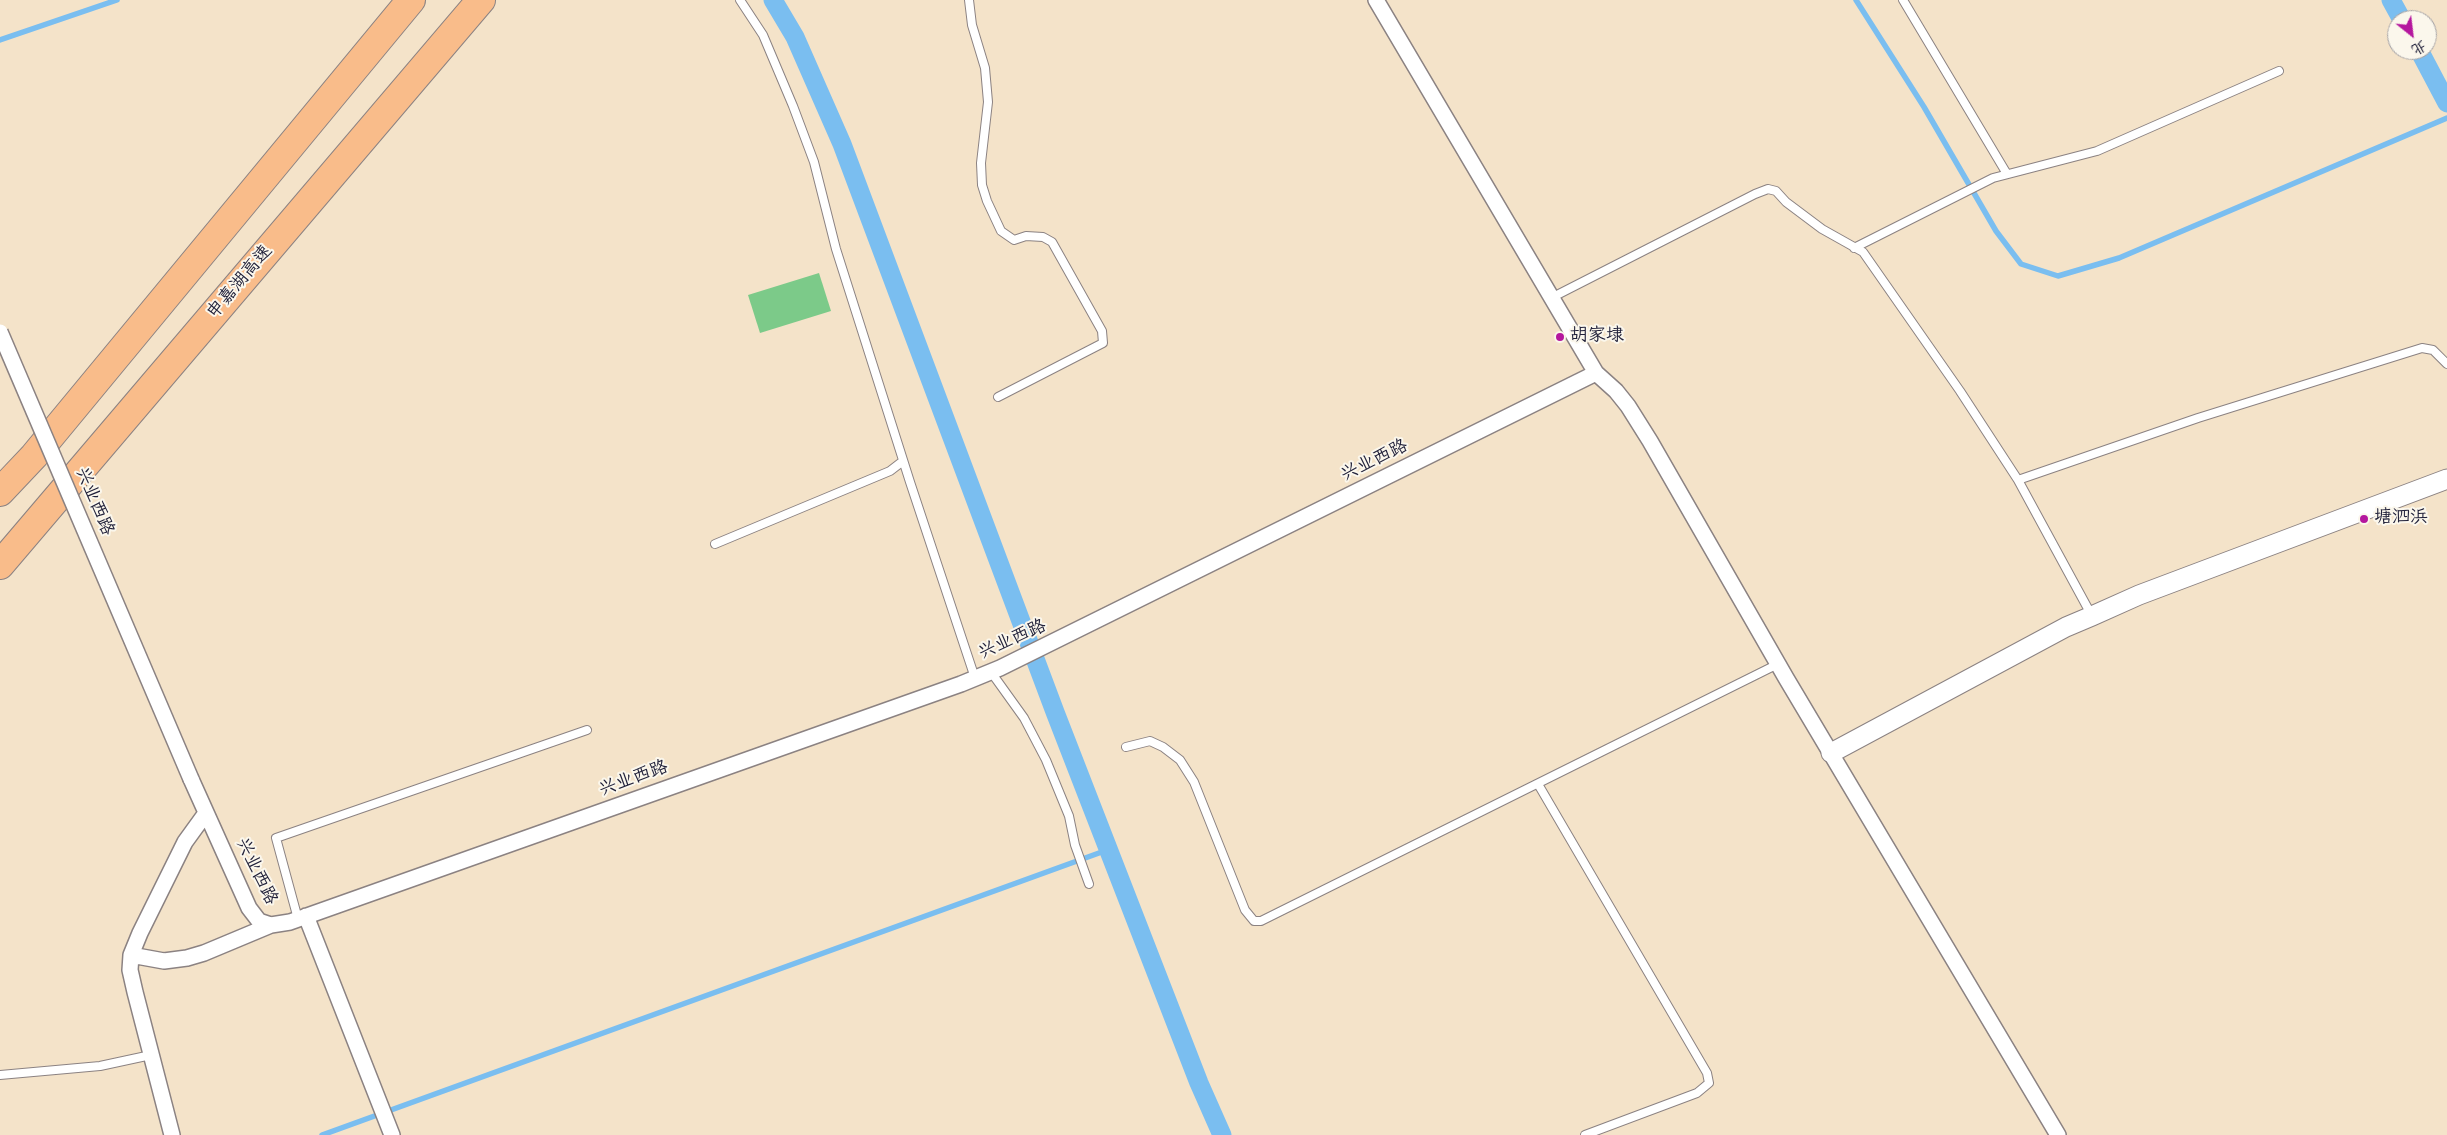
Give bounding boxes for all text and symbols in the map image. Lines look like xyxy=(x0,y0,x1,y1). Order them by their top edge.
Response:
north arrow xyxy=(2387,10,2437,60)
text: 北 xyxy=(2407,34,2430,60)
street label: 申嘉湖高速 xyxy=(204,242,278,324)
place label: 胡家埭 xyxy=(1570,326,1624,348)
marker: 胡家埭 xyxy=(1554,331,1566,343)
street label: 兴业西路 xyxy=(1338,437,1412,487)
street label: 兴业西路 xyxy=(69,465,117,539)
place label: 塘泗浜 xyxy=(2374,508,2428,530)
marker: 塘泗浜 xyxy=(2358,513,2370,525)
street label: 兴业西路 xyxy=(976,616,1050,666)
street label: 兴业西路 xyxy=(596,758,672,802)
street label: 兴业西路 xyxy=(230,835,280,909)

